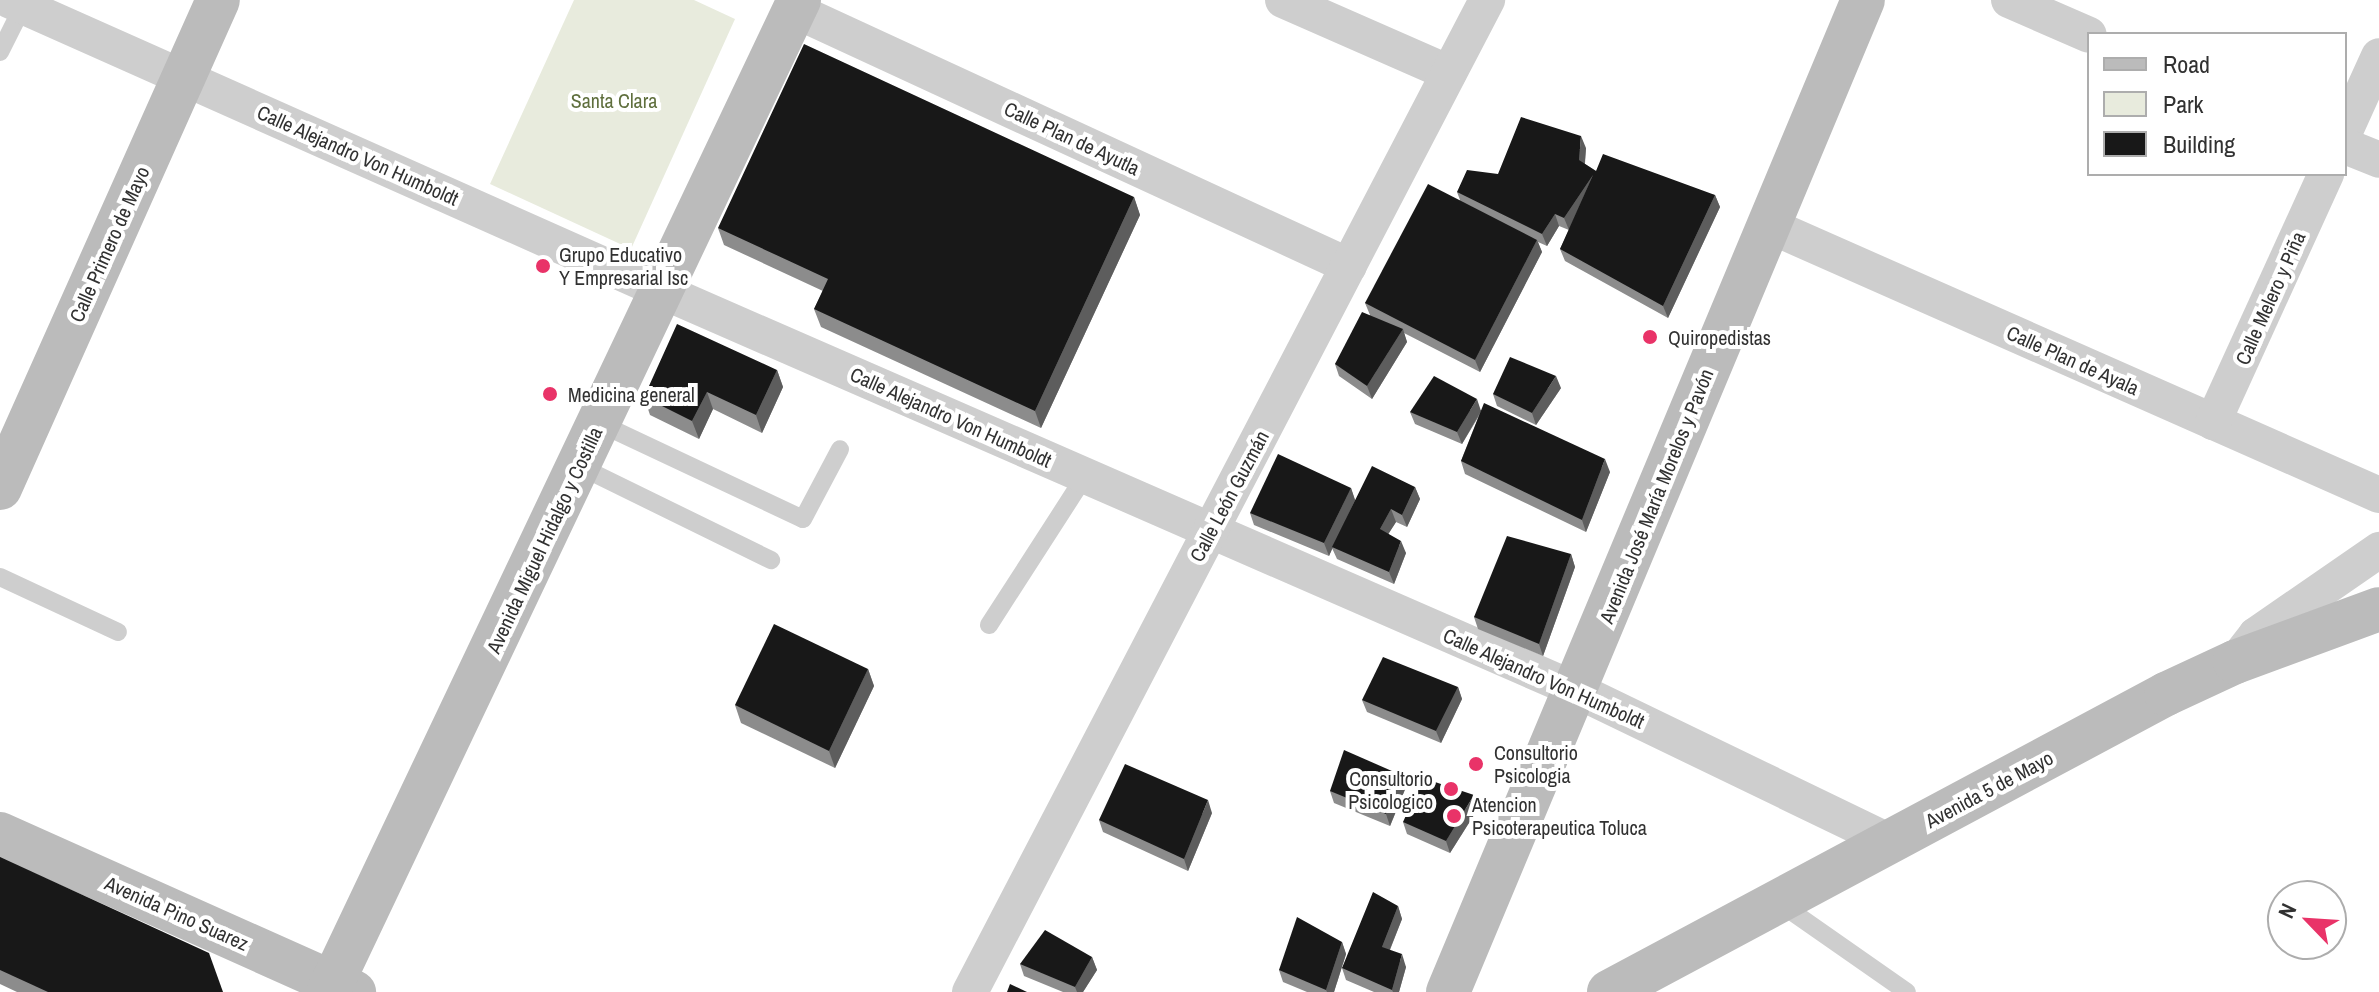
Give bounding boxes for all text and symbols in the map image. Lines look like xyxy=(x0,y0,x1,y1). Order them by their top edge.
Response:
legend xyxy=(2087,32,2347,176)
text: Road xyxy=(2163,48,2210,80)
park label: Santa Clara xyxy=(571,88,657,112)
text: Park xyxy=(2163,88,2203,120)
street label: Calle Plan de Ayutla xyxy=(1000,96,1144,180)
street label: Calle Alejandro Von Humboldt xyxy=(253,100,463,210)
text: Building xyxy=(2163,128,2235,160)
street label: Calle Primero de Mayo xyxy=(64,163,154,325)
street label: Calle Melero y Piña xyxy=(2230,228,2310,368)
place label: Grupo Educativo Y Empresarial Isc xyxy=(559,242,688,289)
marker: Grupo Educativo Y Empresarial Isc xyxy=(534,257,552,275)
street label: Calle Plan de Ayala xyxy=(2003,320,2143,400)
place label: Quiropedistas xyxy=(1668,325,1771,349)
marker: Quiropedistas xyxy=(1639,326,1661,348)
street label: Calle Alejandro Von Humboldt xyxy=(846,362,1056,472)
street label: Avenida José María Morelos y Pavón xyxy=(1594,365,1718,627)
place label: Medicina general xyxy=(568,382,695,406)
marker: Medicina general xyxy=(539,383,561,405)
street label: Avenida Miguel Hidalgo y Costilla xyxy=(481,423,607,657)
street label: Calle León Guzmán xyxy=(1184,426,1274,566)
street label: Calle Alejandro Von Humboldt xyxy=(1439,623,1649,733)
place label: Consultorio Psicologia xyxy=(1494,740,1578,787)
street label: Avenida 5 de Mayo xyxy=(1921,745,2057,833)
marker: Consultorio Psicologia xyxy=(1465,753,1487,775)
place label: Consultorio Psicologico xyxy=(1348,766,1433,813)
marker: Consultorio Psicologico xyxy=(1440,778,1462,800)
place label: Atencion Psicoterapeutica Toluca xyxy=(1472,792,1647,839)
marker: Atencion Psicoterapeutica Toluca xyxy=(1443,805,1465,827)
street label: Avenida Pino Suarez xyxy=(101,871,253,955)
north arrow xyxy=(2267,880,2347,960)
text: N xyxy=(2271,898,2303,923)

